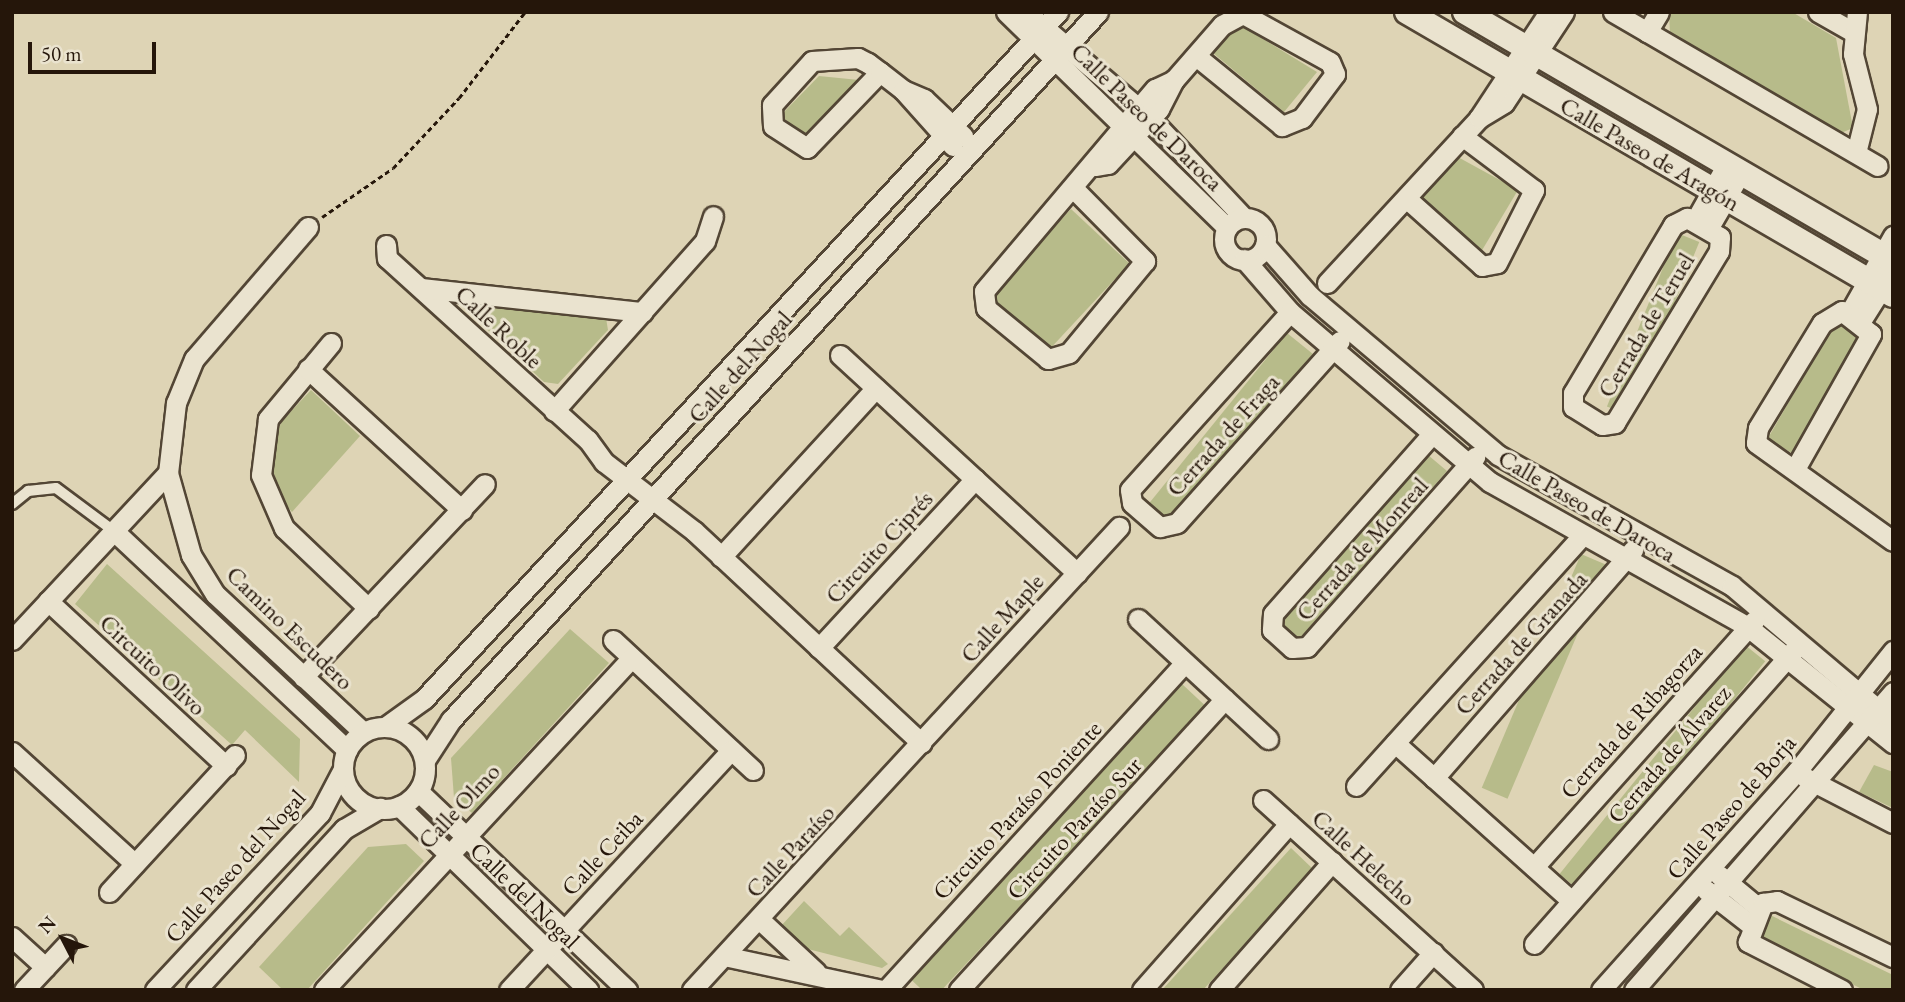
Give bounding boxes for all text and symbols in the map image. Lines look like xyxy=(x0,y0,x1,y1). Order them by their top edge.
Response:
scale bar xyxy=(32,28,159,72)
street label: Calle Paseo de Daroca xyxy=(1065,37,1229,197)
text: 50 m xyxy=(41,40,82,67)
street label: Calle Paseo de Aragón xyxy=(1555,91,1745,217)
street label: Cerrada de Teruel xyxy=(1592,247,1700,403)
street label: Calle Roble xyxy=(450,280,548,374)
street label: Calle del Nogal xyxy=(682,305,798,429)
street label: Cerrada de Fraga xyxy=(1161,368,1285,502)
street label: Calle Paseo de Daroca xyxy=(1493,443,1681,569)
street label: Cerrada de Monreal xyxy=(1290,471,1434,627)
street label: Circuito Ciprés xyxy=(819,485,939,609)
street label: Camino Escudero xyxy=(220,560,360,696)
street label: Cerrada de Granada xyxy=(1449,565,1593,721)
street label: Calle Maple xyxy=(954,567,1050,669)
street label: Circuito Olivo xyxy=(94,608,212,722)
street label: Cerrada de Ribagorza xyxy=(1554,638,1708,804)
street label: Cerrada de Álvarez xyxy=(1601,679,1737,829)
street label: Circuito Paraíso Poniente xyxy=(927,714,1107,906)
street label: Calle Paseo de Borja xyxy=(1660,729,1802,885)
street label: Circuito Paraíso Sur xyxy=(1000,751,1148,905)
street label: Calle Olmo xyxy=(412,757,506,855)
street label: Calle Paseo del Nogal xyxy=(159,783,311,949)
street label: Calle Paraíso xyxy=(740,798,840,904)
street label: Calle Ceiba xyxy=(555,804,649,902)
street label: Calle Helecho xyxy=(1306,804,1422,912)
street label: Calle del Nogal xyxy=(464,836,586,954)
north arrow xyxy=(28,904,98,974)
text: N xyxy=(33,911,61,939)

